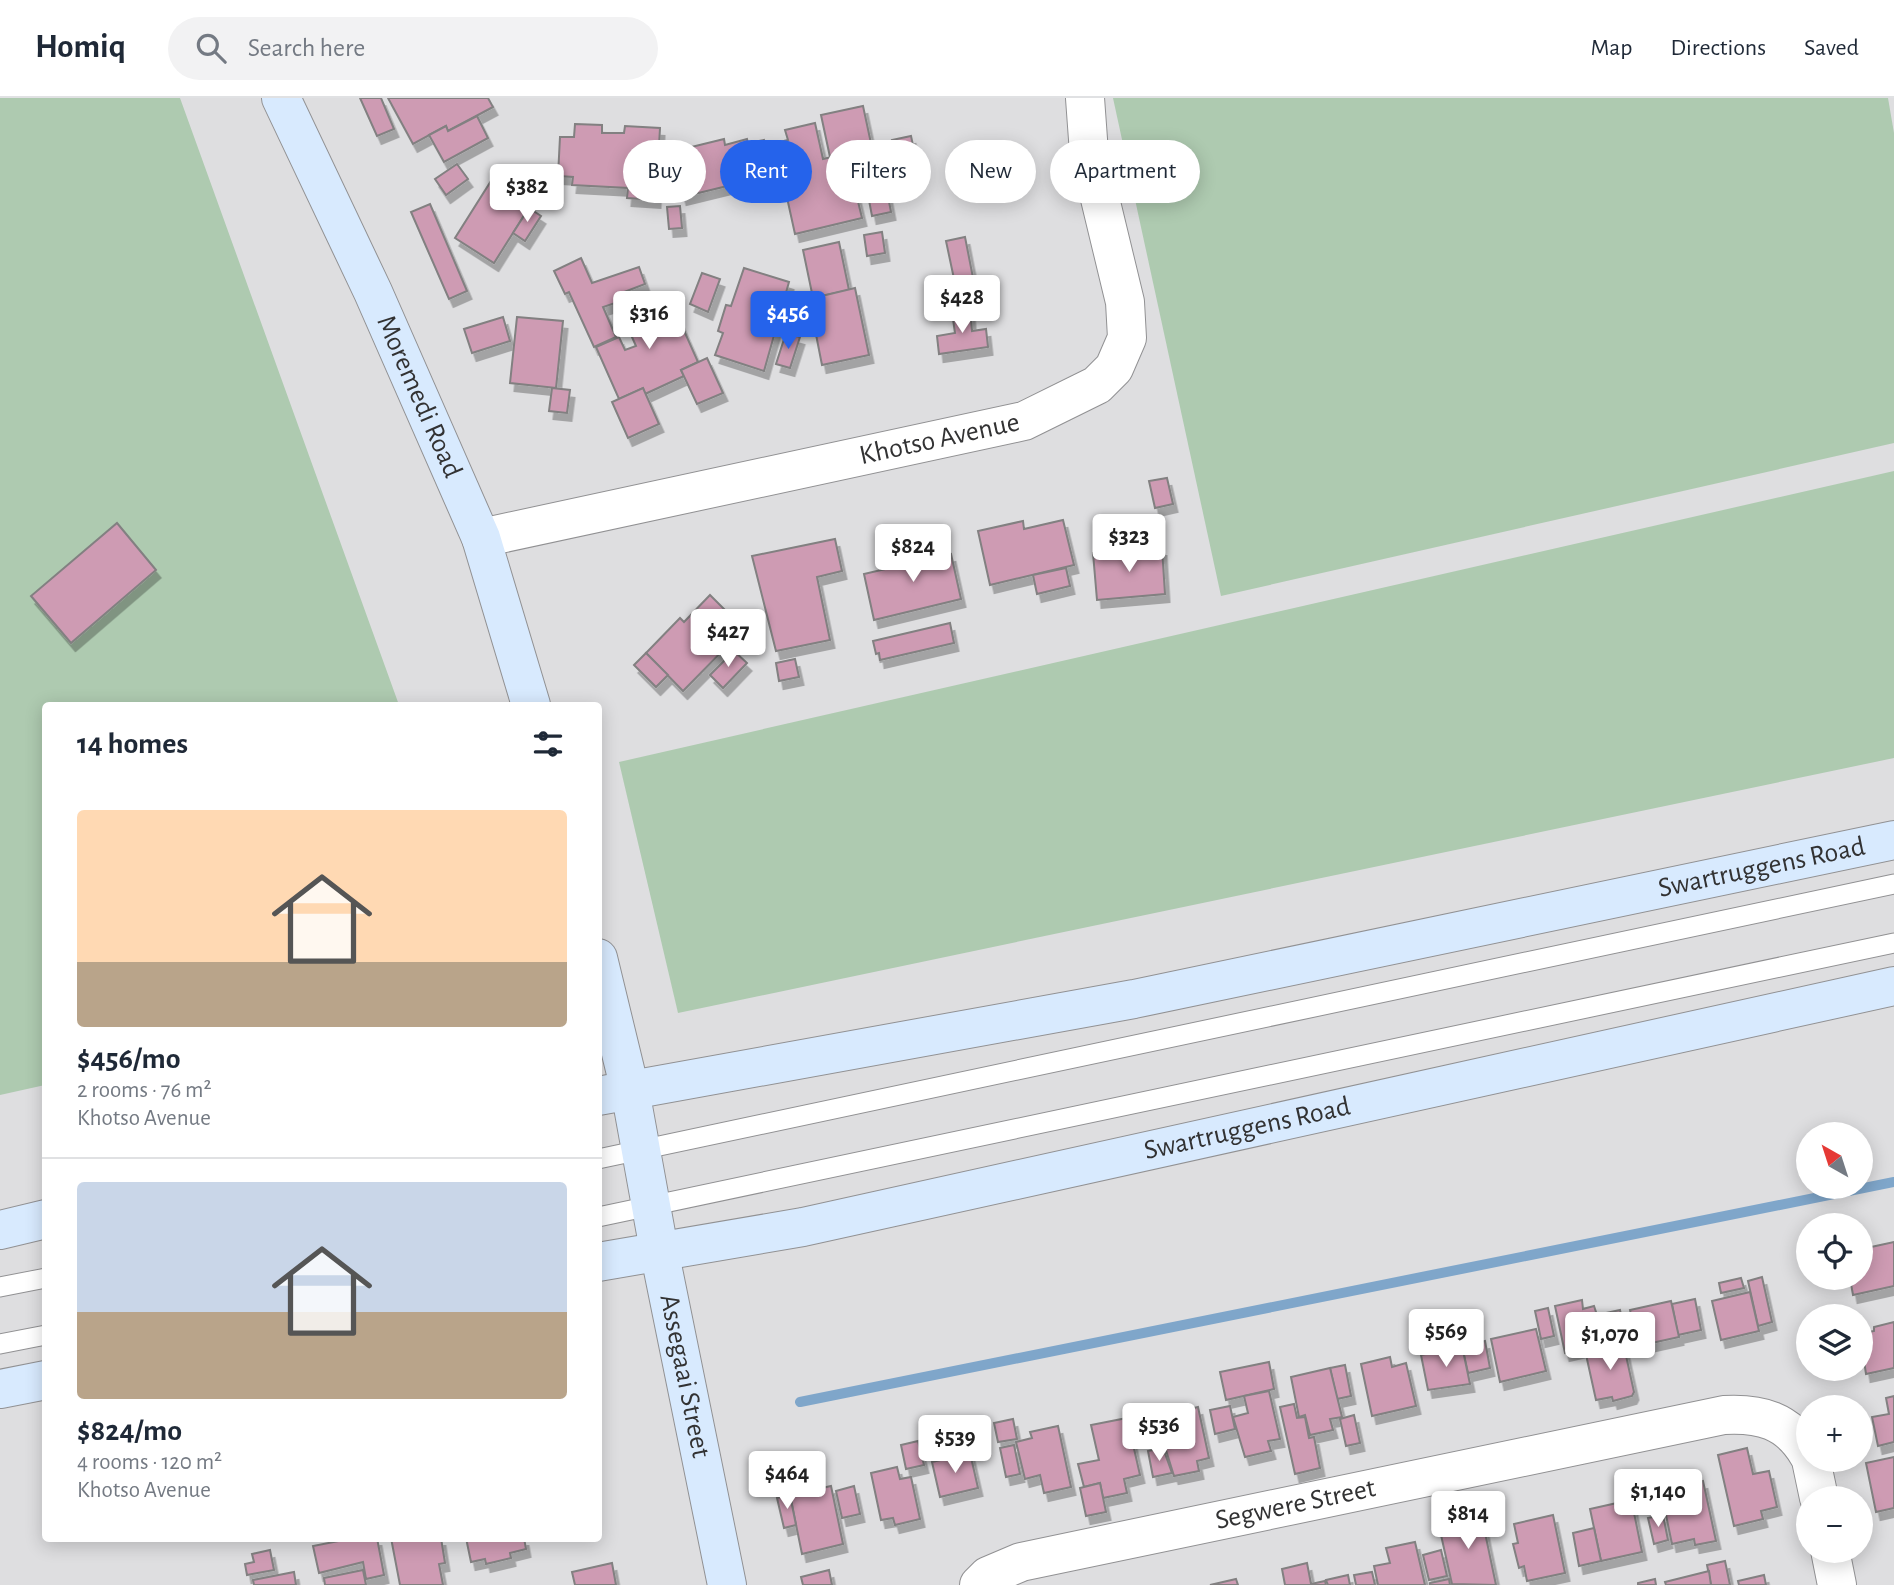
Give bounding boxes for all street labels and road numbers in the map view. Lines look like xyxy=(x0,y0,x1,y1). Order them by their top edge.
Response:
street label: Moremedi Road xyxy=(371,311,467,482)
street label: Khotso Avenue xyxy=(857,408,1022,470)
street label: Swartruggens Road xyxy=(1656,832,1868,903)
street label: Swartruggens Road xyxy=(1142,1092,1353,1165)
street label: Assegaai Street xyxy=(654,1292,715,1460)
street label: Segwere Street xyxy=(1213,1474,1378,1535)

